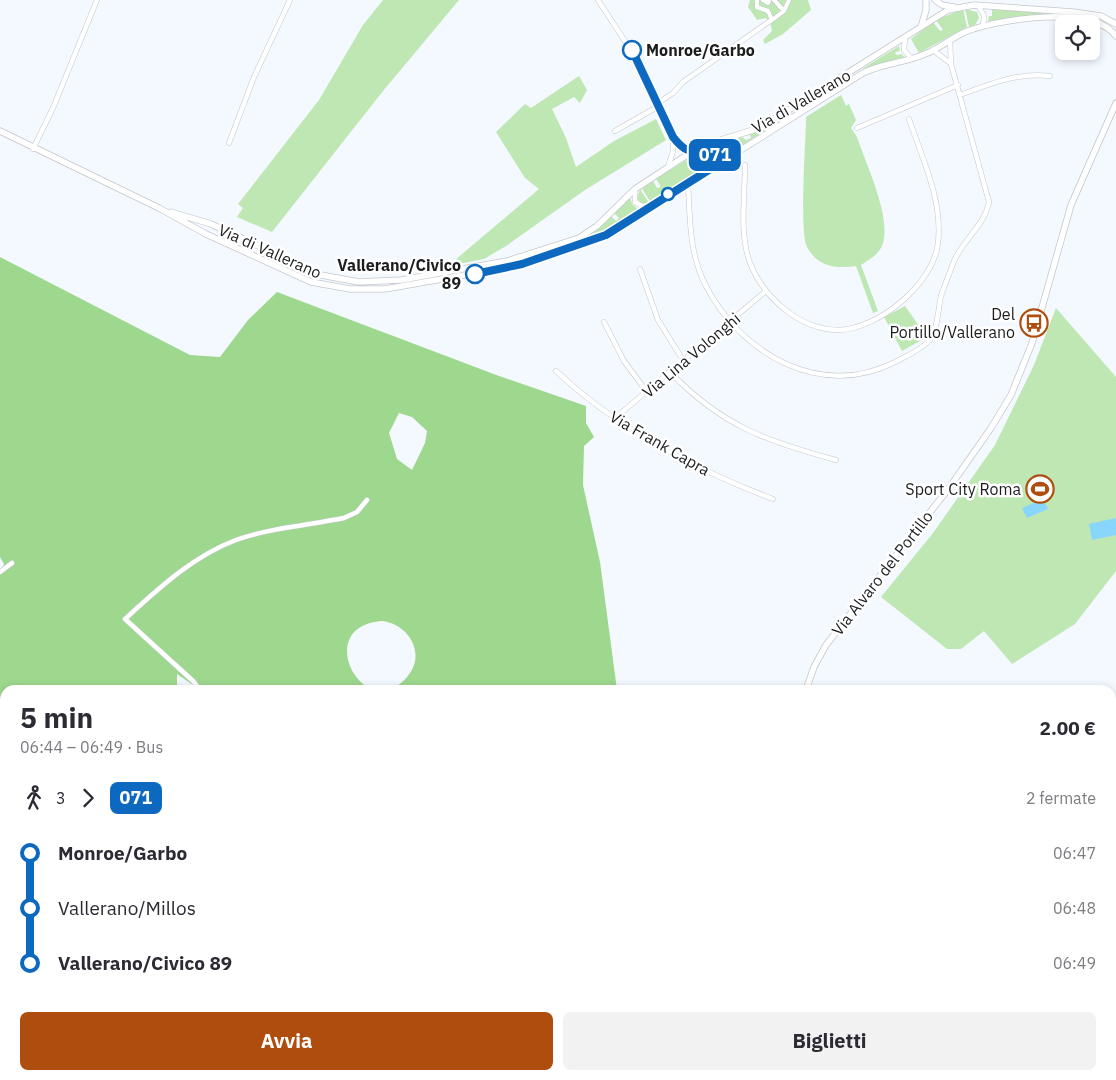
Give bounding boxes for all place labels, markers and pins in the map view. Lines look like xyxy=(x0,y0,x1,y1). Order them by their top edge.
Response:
marker: Monroe/Garbo xyxy=(622,40,642,60)
place label: Monroe/Garbo xyxy=(646,40,755,60)
unlabelled marker xyxy=(661,187,675,201)
place label: Vallerano/Civico 89 xyxy=(337,255,461,293)
marker: Vallerano/Civico 89 xyxy=(465,264,485,284)
place label: Del Portillo/Vallerano xyxy=(889,304,1015,342)
bus stop icon: Del Portillo/Vallerano xyxy=(1019,308,1049,338)
sports icon: Sport City Roma xyxy=(1025,474,1055,504)
place label: Sport City Roma xyxy=(905,479,1021,499)

